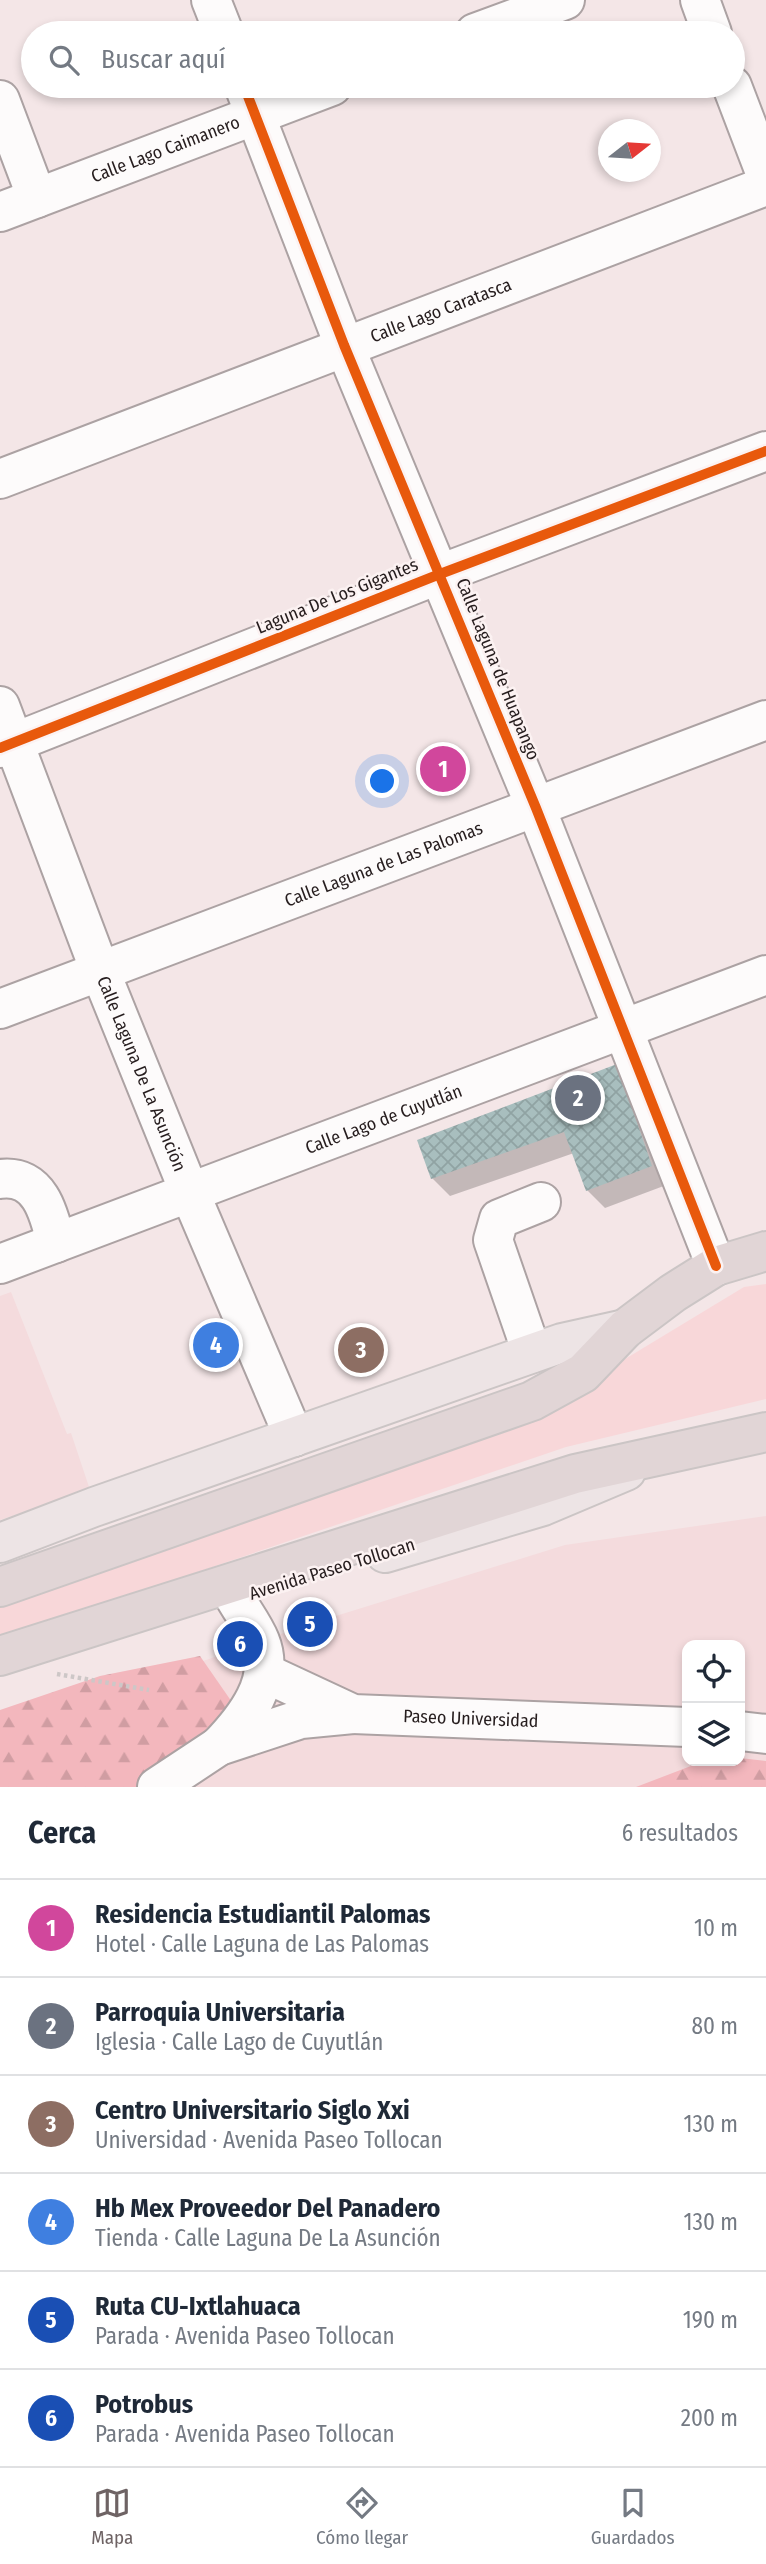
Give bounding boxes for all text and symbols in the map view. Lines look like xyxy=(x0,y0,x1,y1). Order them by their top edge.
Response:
search box xyxy=(21,21,745,98)
icon: search xyxy=(45,41,83,79)
text: Buscar aquí xyxy=(101,44,226,75)
street label: Calle Lago Caimanero xyxy=(88,111,243,187)
north arrow xyxy=(598,119,661,182)
street label: Calle Lago Caratasca xyxy=(367,273,515,347)
street label: Laguna De Los Gigantes xyxy=(253,553,421,639)
street label: Calle Laguna de Huapango xyxy=(451,575,545,763)
pin: 1 xyxy=(420,743,466,795)
your location xyxy=(365,764,399,798)
street label: Calle Laguna de Las Palomas xyxy=(282,817,486,912)
street label: Calle Laguna De La Asunción xyxy=(92,973,191,1175)
pin: 2 xyxy=(555,1072,601,1124)
street label: Calle Lago de Cuyutlán xyxy=(302,1080,465,1159)
pin: 4 xyxy=(193,1319,239,1371)
pin: 3 xyxy=(338,1324,384,1376)
street label: Avenida Paseo Tollocan xyxy=(247,1533,417,1605)
pin: 5 xyxy=(287,1598,333,1650)
pin: 6 xyxy=(217,1618,263,1670)
map controls xyxy=(682,1640,745,1766)
button: locate xyxy=(682,1640,745,1703)
button: layers xyxy=(682,1703,745,1766)
street label: Paseo Universidad xyxy=(403,1705,539,1732)
text: Cerca xyxy=(28,1815,96,1851)
text: 6 resultados xyxy=(622,1819,738,1847)
text: Residencia Estudiantil Palomas xyxy=(95,1899,430,1930)
text: 1 xyxy=(46,1914,56,1942)
text: 10 m xyxy=(694,1914,738,1942)
text: Hotel · Calle Laguna de Las Palomas xyxy=(95,1930,429,1958)
text: Parroquia Universitaria xyxy=(95,1997,345,2028)
text: 2 xyxy=(46,2012,56,2040)
text: 80 m xyxy=(691,2012,738,2040)
text: Iglesia · Calle Lago de Cuyutlán xyxy=(95,2028,383,2056)
text: Centro Universitario Siglo Xxi xyxy=(95,2095,410,2126)
text: 3 xyxy=(46,2110,56,2138)
text: 130 m xyxy=(684,2110,738,2138)
text: Universidad · Avenida Paseo Tollocan xyxy=(95,2126,443,2154)
text: Hb Mex Proveedor Del Panadero xyxy=(95,2193,440,2224)
text: 4 xyxy=(45,2208,57,2236)
text: 130 m xyxy=(684,2208,738,2236)
text: Tienda · Calle Laguna De La Asunción xyxy=(95,2224,441,2252)
text: Ruta CU-Ixtlahuaca xyxy=(95,2291,301,2322)
text: 5 xyxy=(45,2306,57,2334)
text: 190 m xyxy=(683,2306,738,2334)
text: Parada · Avenida Paseo Tollocan xyxy=(95,2322,395,2350)
text: Potrobus xyxy=(95,2389,193,2420)
text: 6 xyxy=(45,2404,57,2432)
text: 200 m xyxy=(681,2404,738,2432)
text: Parada · Avenida Paseo Tollocan xyxy=(95,2420,395,2448)
tab: Mapa xyxy=(91,2484,133,2549)
tab: Cómo llegar xyxy=(316,2484,408,2549)
tab: Guardados xyxy=(591,2484,675,2549)

